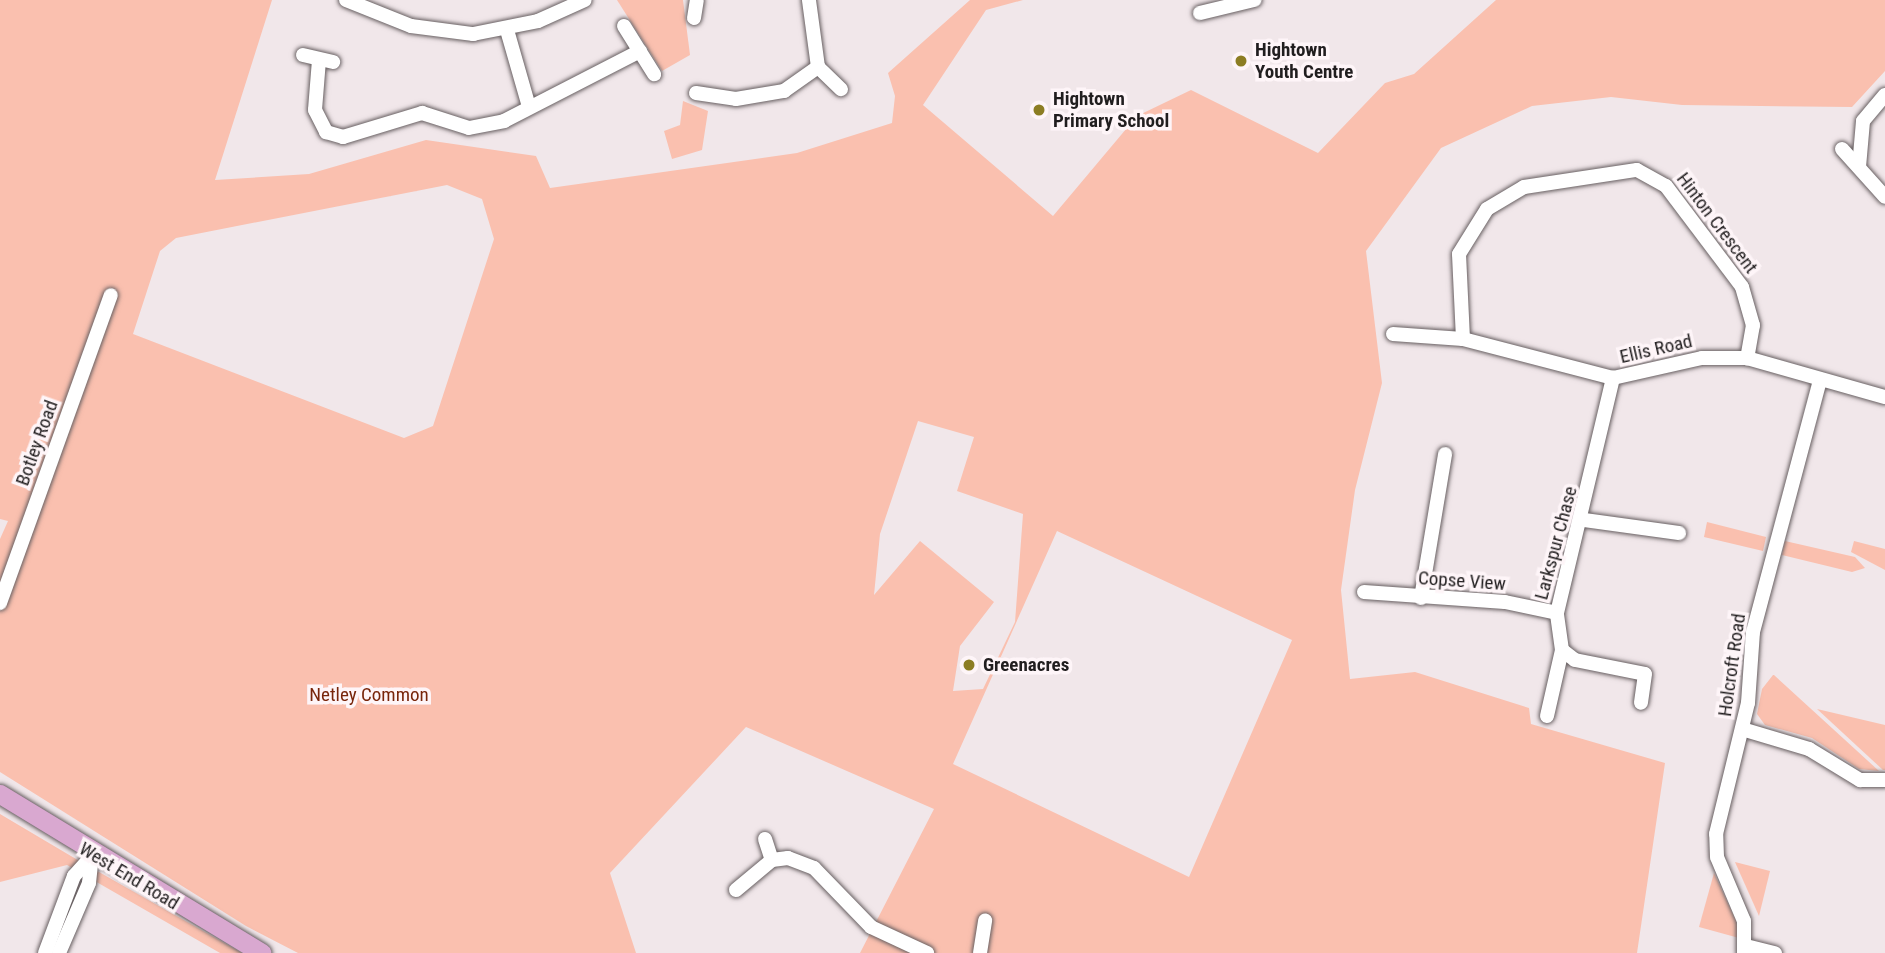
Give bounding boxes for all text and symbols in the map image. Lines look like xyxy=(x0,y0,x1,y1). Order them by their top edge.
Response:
place label: Hightown Youth Centre xyxy=(1255,39,1353,83)
marker: Hightown Youth Centre xyxy=(1233,53,1249,69)
place label: Hightown Primary School xyxy=(1053,88,1169,132)
marker: Hightown Primary School xyxy=(1031,102,1047,118)
street label: Hinton Crescent xyxy=(1672,168,1762,278)
street label: Ellis Road xyxy=(1618,330,1694,368)
street label: Botley Road xyxy=(11,397,63,489)
street label: Larkspur Chase xyxy=(1530,484,1582,602)
street label: Copse View xyxy=(1417,567,1507,595)
street label: Holcroft Road xyxy=(1713,612,1751,718)
place label: Greenacres xyxy=(983,654,1069,676)
marker: Greenacres xyxy=(961,657,977,673)
park label: Netley Common xyxy=(309,684,429,706)
street label: West End Road xyxy=(75,837,183,915)

